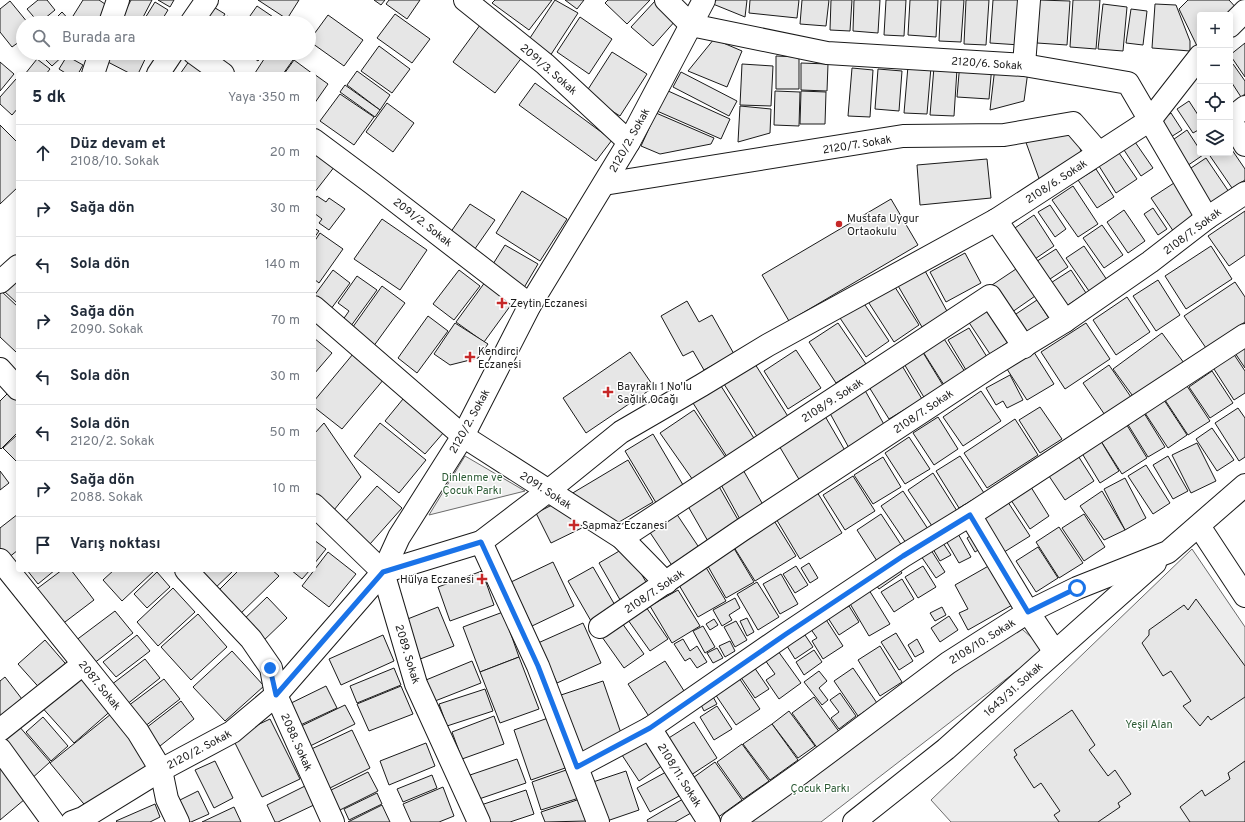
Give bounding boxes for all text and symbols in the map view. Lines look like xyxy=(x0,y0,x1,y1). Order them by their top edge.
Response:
map controls xyxy=(1197,12,1233,156)
button: + xyxy=(1197,12,1233,48)
search box xyxy=(16,16,316,60)
icon: search xyxy=(30,27,52,49)
text: Burada ara xyxy=(62,29,135,48)
street label: 2091/3. Sokak xyxy=(517,41,580,98)
button: − xyxy=(1197,48,1233,84)
street label: 2120/6. Sokak xyxy=(951,55,1023,73)
button: locate xyxy=(1197,84,1233,120)
text: 5 dk xyxy=(32,87,66,109)
text: Yaya · 350 m xyxy=(228,90,300,106)
street label: 2120/2. Sokak xyxy=(606,106,653,175)
button: layers xyxy=(1197,120,1233,156)
street label: 2120/7. Sokak xyxy=(822,133,893,157)
text: Düz devam et xyxy=(70,135,166,154)
icon: ahead xyxy=(32,142,54,164)
text: 20 m xyxy=(270,145,300,161)
text: 2108/10. Sokak xyxy=(70,154,159,170)
street label: 2108/6. Sokak xyxy=(1023,157,1090,207)
street label: 2091/2. Sokak xyxy=(390,195,455,250)
icon: right xyxy=(32,198,54,220)
text: Sağa dön xyxy=(70,199,135,218)
text: 30 m xyxy=(270,201,300,217)
street label: 2108/7. Sokak xyxy=(1161,205,1225,258)
place label: Mustafa Uygur Ortaokulu xyxy=(847,212,920,239)
marker: Mustafa Uygur Ortaokulu xyxy=(834,219,844,229)
icon: left xyxy=(32,254,54,276)
text: Sola dön xyxy=(70,255,130,274)
text: 140 m xyxy=(265,257,300,273)
place label: Zeytin Eczanesi xyxy=(510,297,587,311)
marker: Zeytin Eczanesi xyxy=(497,298,507,308)
text: Sağa dön xyxy=(70,303,135,322)
icon: right xyxy=(32,310,54,332)
text: 70 m xyxy=(271,313,300,329)
text: 2090. Sokak xyxy=(70,322,143,338)
place label: Kendirci Eczanesi xyxy=(478,345,521,372)
marker: Kendirci Eczanesi xyxy=(465,352,475,362)
icon: left xyxy=(32,366,54,388)
text: Sola dön xyxy=(70,367,130,386)
text: 30 m xyxy=(270,369,300,385)
street label: 2108/9. Sokak xyxy=(799,376,866,426)
place label: Bayraklı 1 No'lu Sağlık Ocağı xyxy=(617,380,692,407)
marker: Bayraklı 1 No'lu Sağlık Ocağı xyxy=(602,386,614,398)
street label: 2120/2. Sokak xyxy=(446,387,493,456)
street label: 2108/7. Sokak xyxy=(891,387,956,437)
text: Sola dön xyxy=(70,415,130,434)
icon: left xyxy=(32,422,54,444)
text: 50 m xyxy=(270,425,300,441)
text: 2120/2. Sokak xyxy=(70,434,155,450)
street label: 2091. Sokak xyxy=(517,469,574,513)
text: Sağa dön xyxy=(70,471,135,490)
park label: Dinlenme ve Çocuk Parkı xyxy=(441,471,503,498)
icon: right xyxy=(32,478,54,500)
text: 10 m xyxy=(273,481,300,497)
text: 2088. Sokak xyxy=(70,490,143,506)
place label: Sapmaz Eczanesi xyxy=(582,519,667,533)
marker: Sapmaz Eczanesi xyxy=(569,520,579,530)
icon: arrive xyxy=(32,534,54,556)
text: Varış noktası xyxy=(70,535,161,554)
street label: 2108/7. Sokak xyxy=(622,567,687,617)
place label: Hülya Eczanesi xyxy=(400,573,474,587)
marker: Hülya Eczanesi xyxy=(477,574,487,584)
route start xyxy=(1068,579,1086,597)
street label: 2108/10. Sokak xyxy=(947,616,1018,668)
street label: 2089. Sokak xyxy=(391,623,423,686)
street label: 2087. Sokak xyxy=(75,658,124,713)
route end xyxy=(261,659,279,677)
street label: 1643/31. Sokak xyxy=(981,659,1046,720)
street label: 2088. Sokak xyxy=(277,711,315,774)
park label: Yeşil Alan xyxy=(1125,718,1173,732)
street label: 2120/2. Sokak xyxy=(165,727,234,773)
street label: 2108/11. Sokak xyxy=(654,741,704,810)
park label: Çocuk Parkı xyxy=(790,782,850,796)

